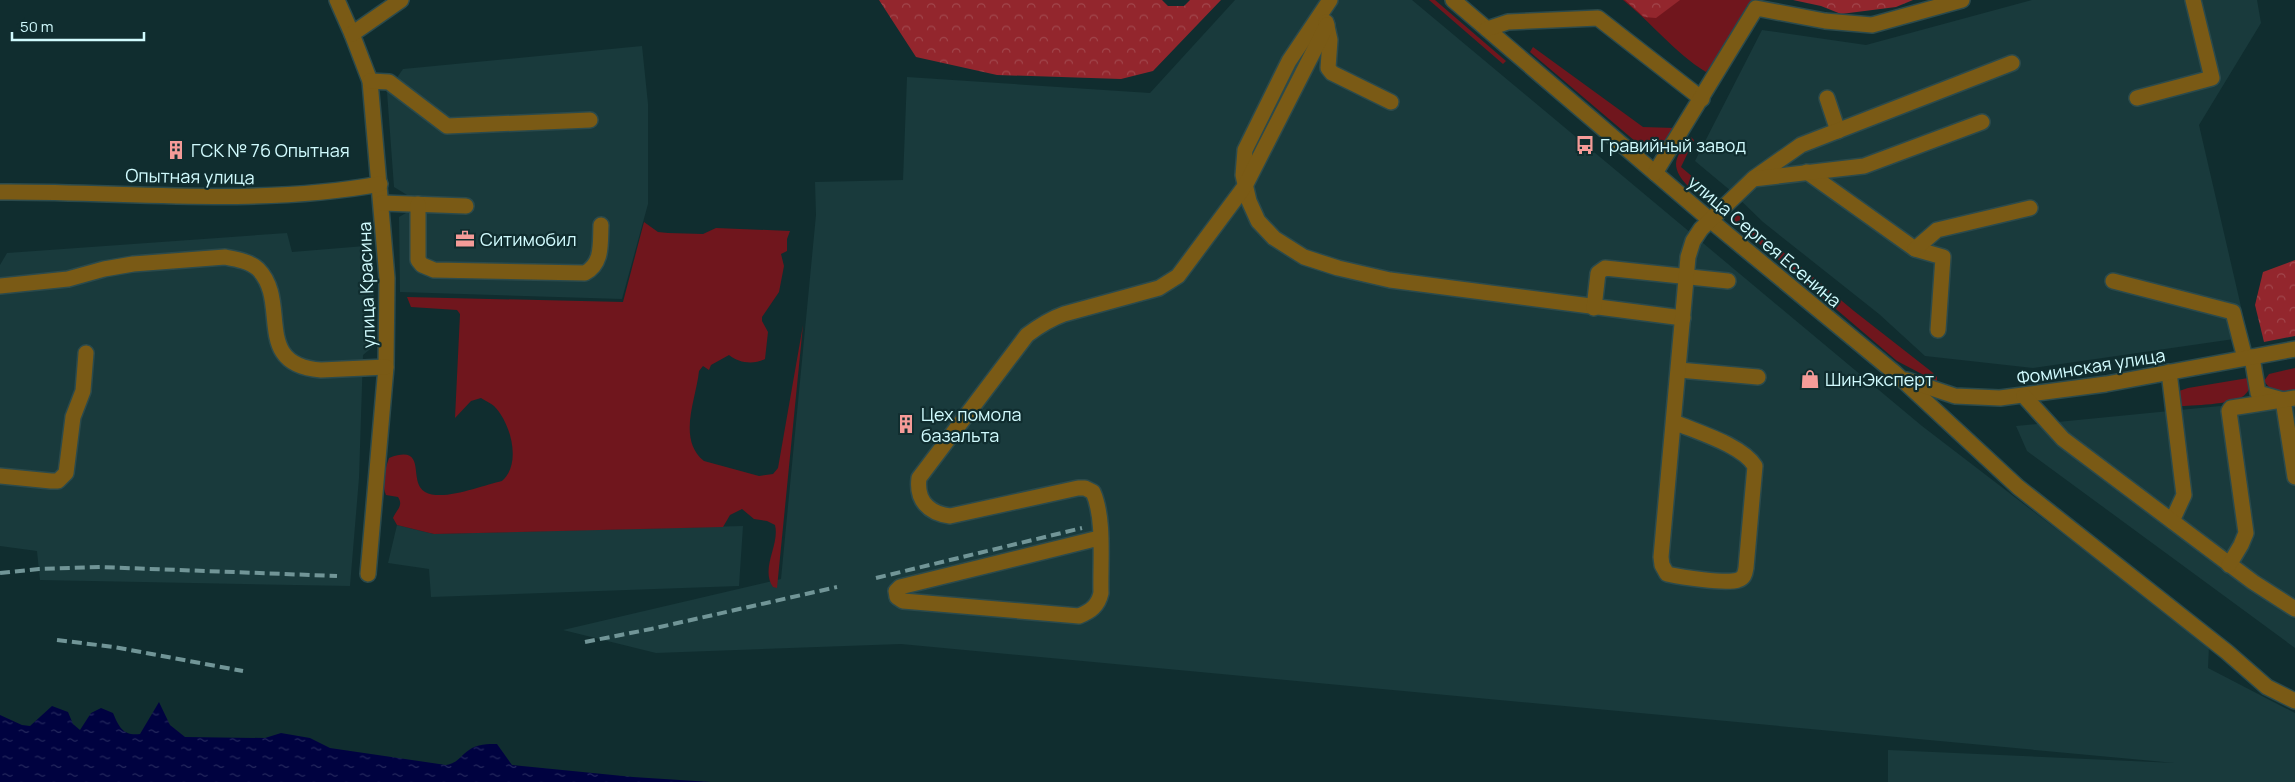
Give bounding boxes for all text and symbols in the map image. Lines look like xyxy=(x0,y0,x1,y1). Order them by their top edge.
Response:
scale bar xyxy=(12,10,145,42)
text: 50 m xyxy=(20,16,54,37)
place label: Гравийный завод xyxy=(1600,133,1746,157)
bus stop icon: Гравийный завод xyxy=(1574,134,1596,156)
place label: ГСК № 76 Опытная xyxy=(191,138,350,162)
building icon: ГСК № 76 Опытная xyxy=(165,139,187,161)
street label: Опытная улица xyxy=(125,163,255,189)
street label: улица Сергея Есенина xyxy=(1683,170,1847,312)
street label: улица Красина xyxy=(352,221,380,349)
place label: Ситимобил xyxy=(480,227,577,251)
office icon: Ситимобил xyxy=(454,228,476,250)
street label: Фоминская улица xyxy=(2015,342,2167,390)
place label: ШинЭксперт xyxy=(1825,367,1934,391)
shop icon: ШинЭксперт xyxy=(1799,368,1821,390)
place label: Цех помола базальта xyxy=(921,402,1022,447)
building icon: Цех помола базальта xyxy=(895,413,917,435)

